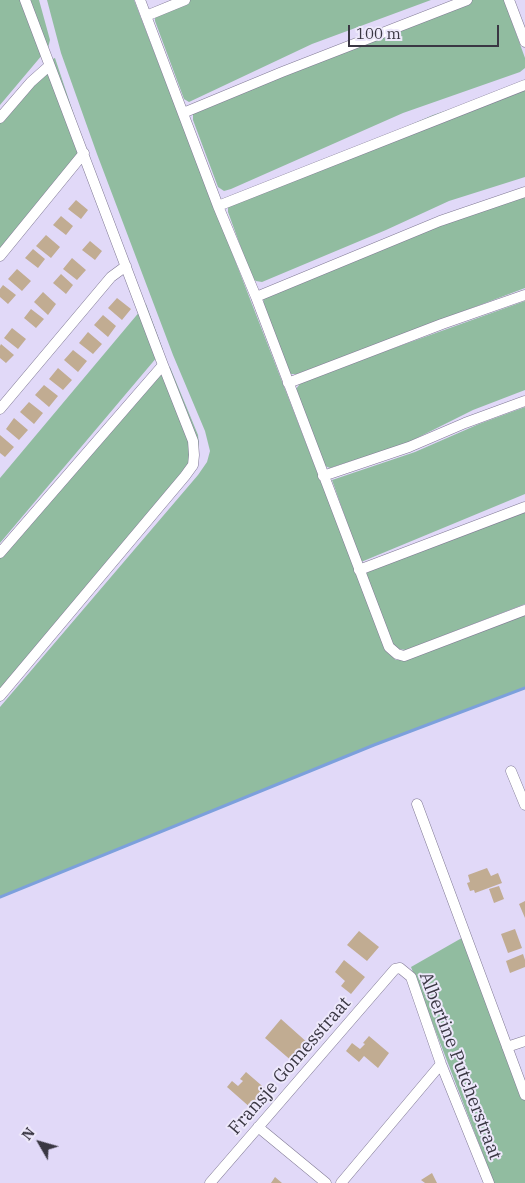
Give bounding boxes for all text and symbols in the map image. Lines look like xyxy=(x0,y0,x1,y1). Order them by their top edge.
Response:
scale bar xyxy=(350,15,501,47)
text: 100 m xyxy=(356,24,401,43)
street label: Albertine Putcherstraat xyxy=(414,969,506,1163)
street label: Fransje Gomesstraat xyxy=(224,993,356,1139)
north arrow xyxy=(15,1118,65,1168)
text: N xyxy=(18,1124,39,1144)

